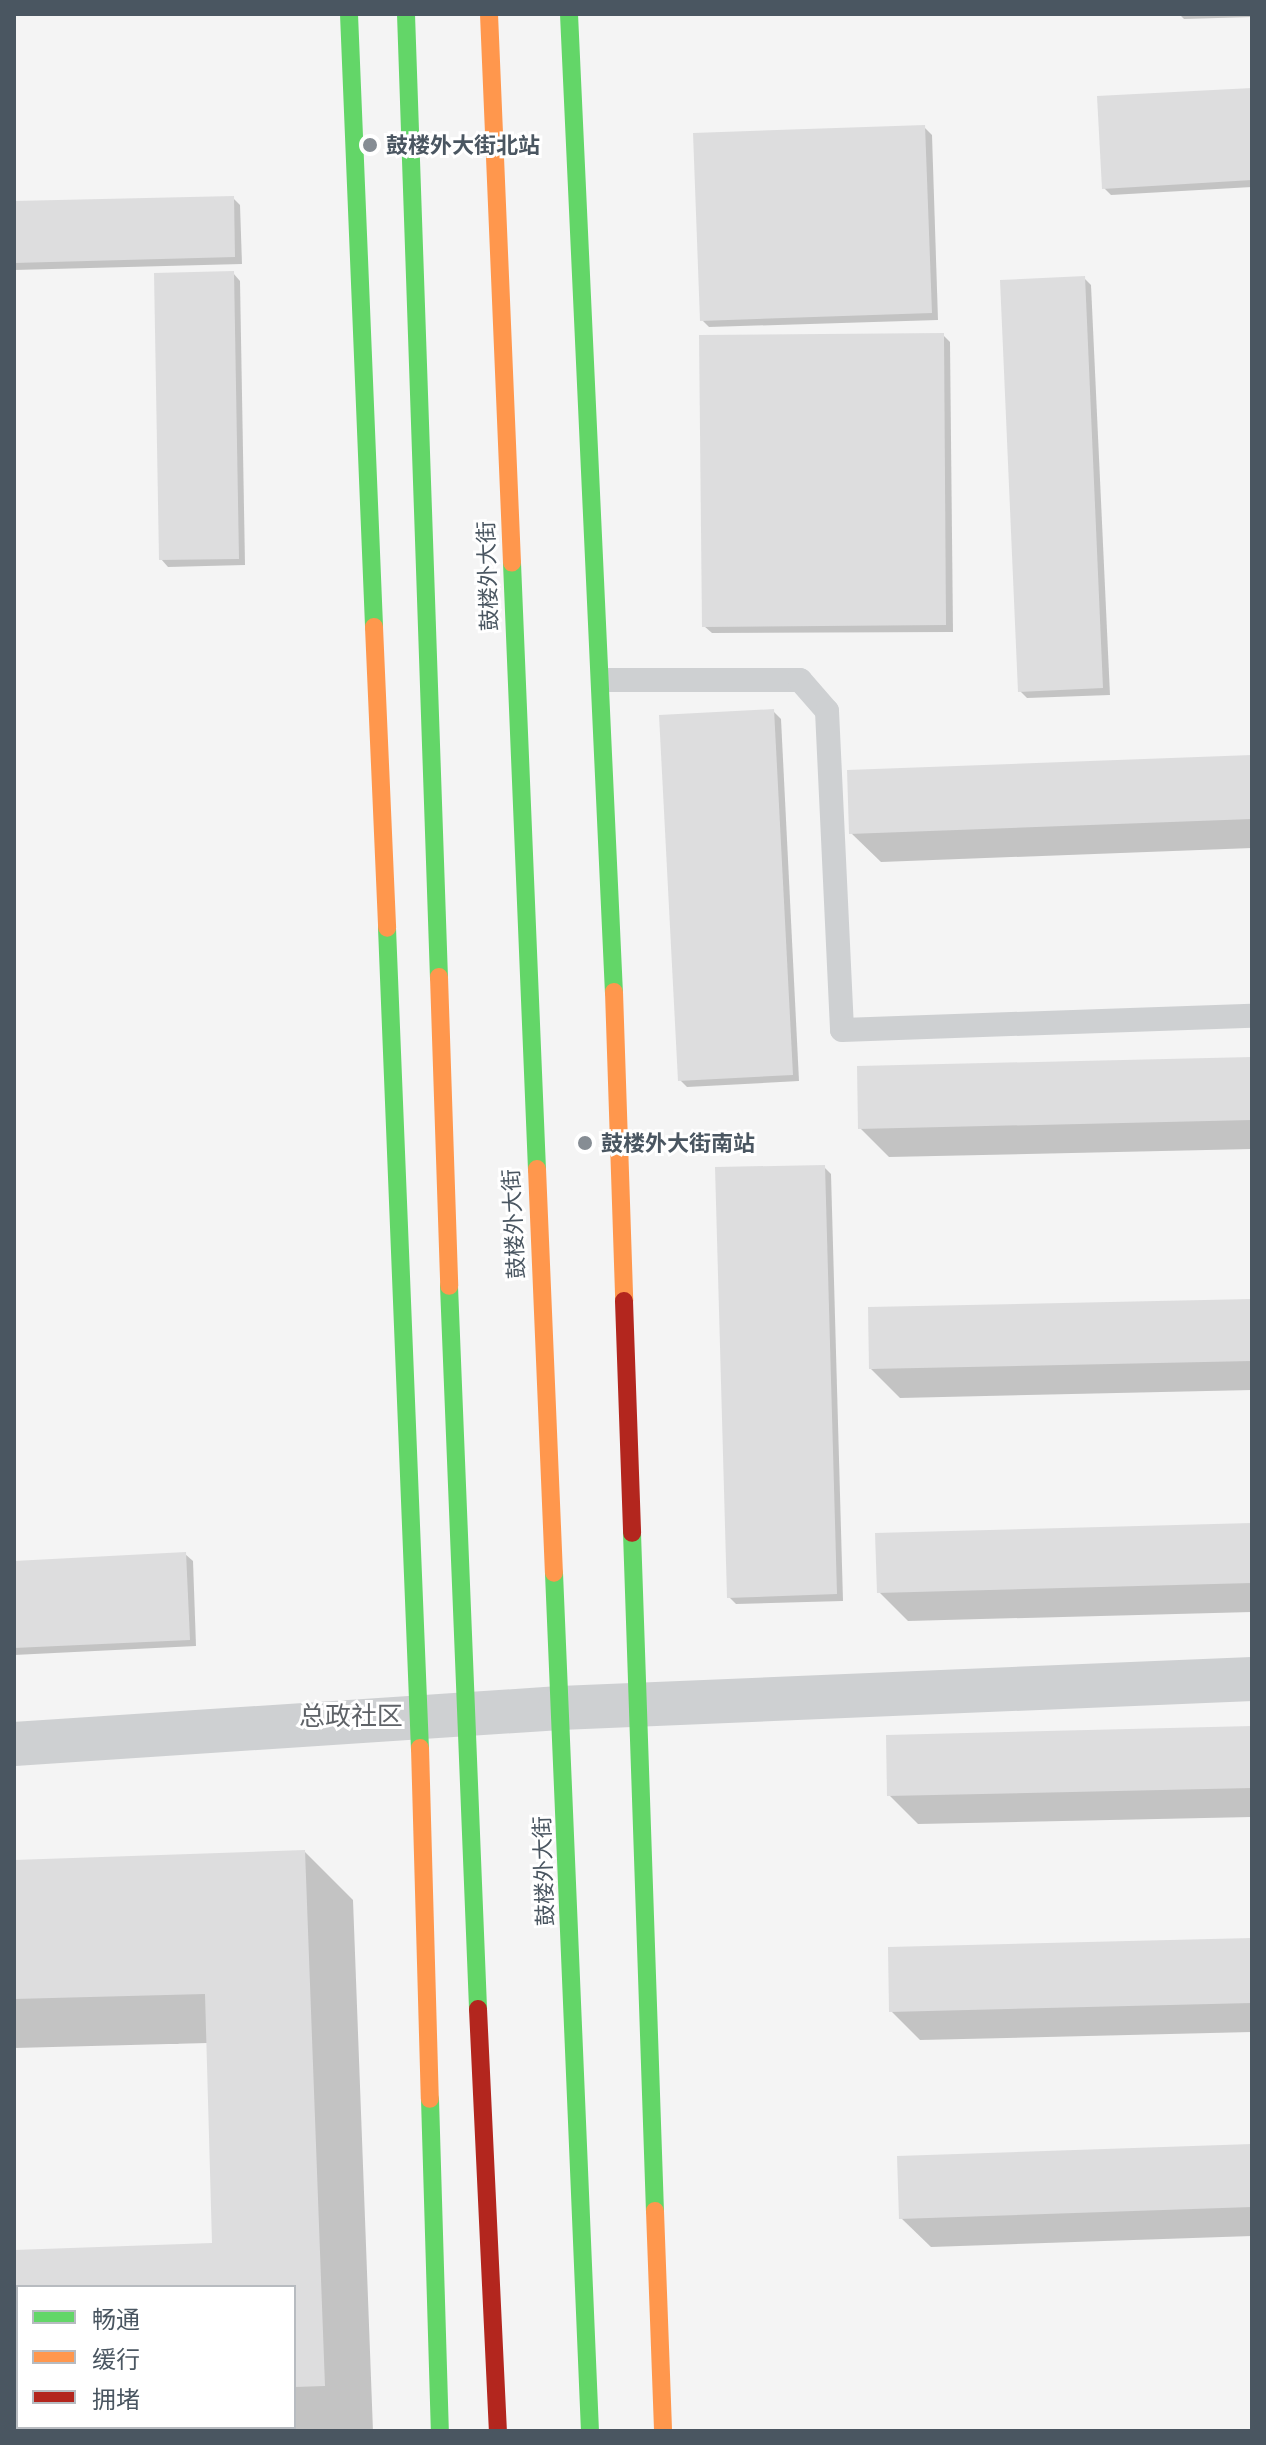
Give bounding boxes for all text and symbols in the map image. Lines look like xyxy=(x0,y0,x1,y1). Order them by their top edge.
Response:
place label: 鼓楼外大街北站 xyxy=(386,132,540,158)
marker: 鼓楼外大街北站 xyxy=(361,136,379,154)
street label: 鼓楼外大街 xyxy=(472,521,502,631)
place label: 鼓楼外大街南站 xyxy=(601,1130,755,1156)
marker: 鼓楼外大街南站 xyxy=(576,1134,594,1152)
street label: 鼓楼外大街 xyxy=(497,1168,529,1280)
district label: 总政社区 xyxy=(299,1700,403,1732)
street label: 鼓楼外大街 xyxy=(528,1816,558,1926)
legend xyxy=(16,2285,296,2429)
text: 畅通 xyxy=(92,2304,140,2333)
text: 缓行 xyxy=(92,2344,140,2373)
text: 拥堵 xyxy=(92,2384,140,2413)

